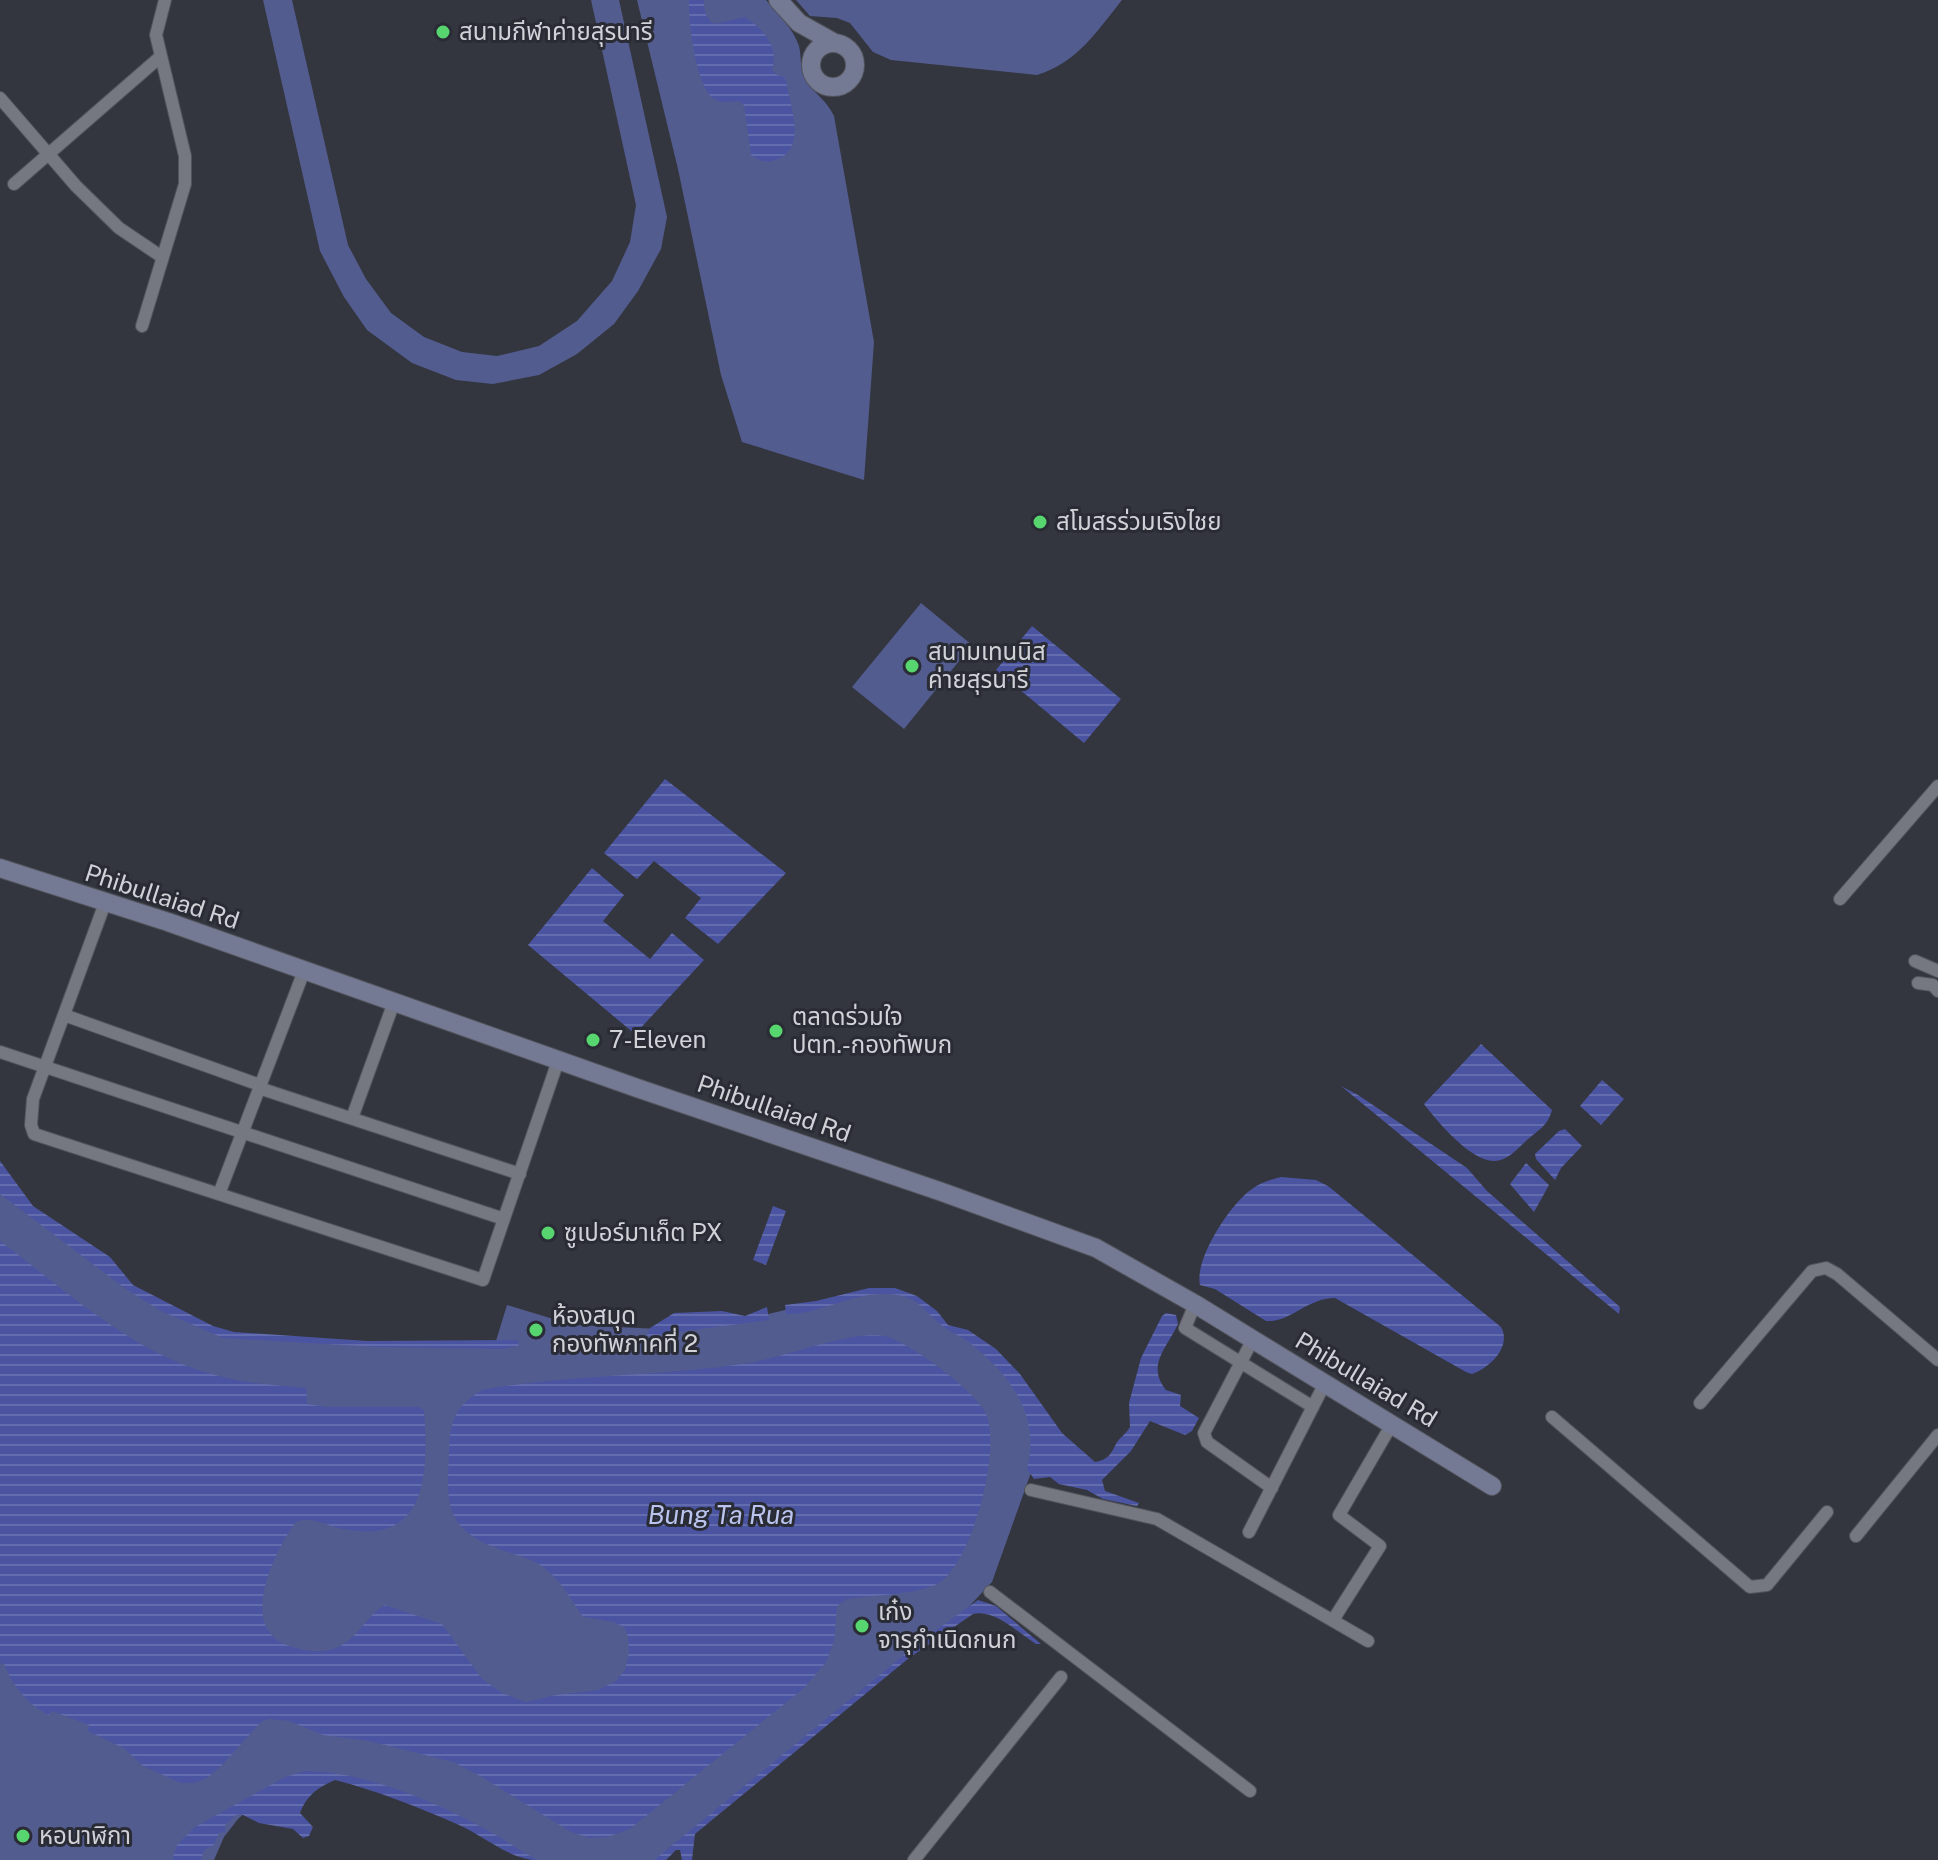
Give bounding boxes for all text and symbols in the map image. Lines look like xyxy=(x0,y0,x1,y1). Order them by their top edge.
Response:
place label: สนามกีฬาค่ายสุรนารี xyxy=(459,17,652,47)
marker: สนามกีฬาค่ายสุรนารี xyxy=(434,23,452,41)
place label: สโมสรร่วมเริงไชย xyxy=(1056,507,1221,535)
marker: สโมสรร่วมเริงไชย xyxy=(1031,513,1049,531)
place label: สนามเทนนิส ค่ายสุรนารี xyxy=(928,637,1046,695)
marker: สนามเทนนิส ค่ายสุรนารี xyxy=(903,657,921,675)
street label: Phibullaiad Rd xyxy=(82,858,243,934)
place label: ตลาดร่วมใจ ปตท.-กองทัพบก xyxy=(792,1002,952,1058)
marker: ตลาดร่วมใจ ปตท.-กองทัพบก xyxy=(767,1022,785,1040)
place label: 7-Eleven xyxy=(609,1025,706,1053)
marker: 7-Eleven xyxy=(584,1031,602,1049)
street label: Phibullaiad Rd xyxy=(694,1069,855,1147)
place label: ซูเปอร์มาเก็ต PX xyxy=(564,1218,723,1248)
marker: ซูเปอร์มาเก็ต PX xyxy=(539,1224,557,1242)
place label: ห้องสมุด กองทัพภาคที่ 2 xyxy=(552,1301,698,1357)
marker: ห้องสมุด กองทัพภาคที่ 2 xyxy=(527,1321,545,1339)
street label: Phibullaiad Rd xyxy=(1291,1326,1442,1432)
water label: Bung Ta Rua xyxy=(648,1499,794,1530)
place label: เก๋ง จารุกำเนิดกนก xyxy=(878,1597,1016,1655)
marker: เก๋ง จารุกำเนิดกนก xyxy=(853,1617,871,1635)
place label: หอนาฬิกา xyxy=(39,1821,131,1849)
marker: หอนาฬิกา xyxy=(14,1827,32,1845)

